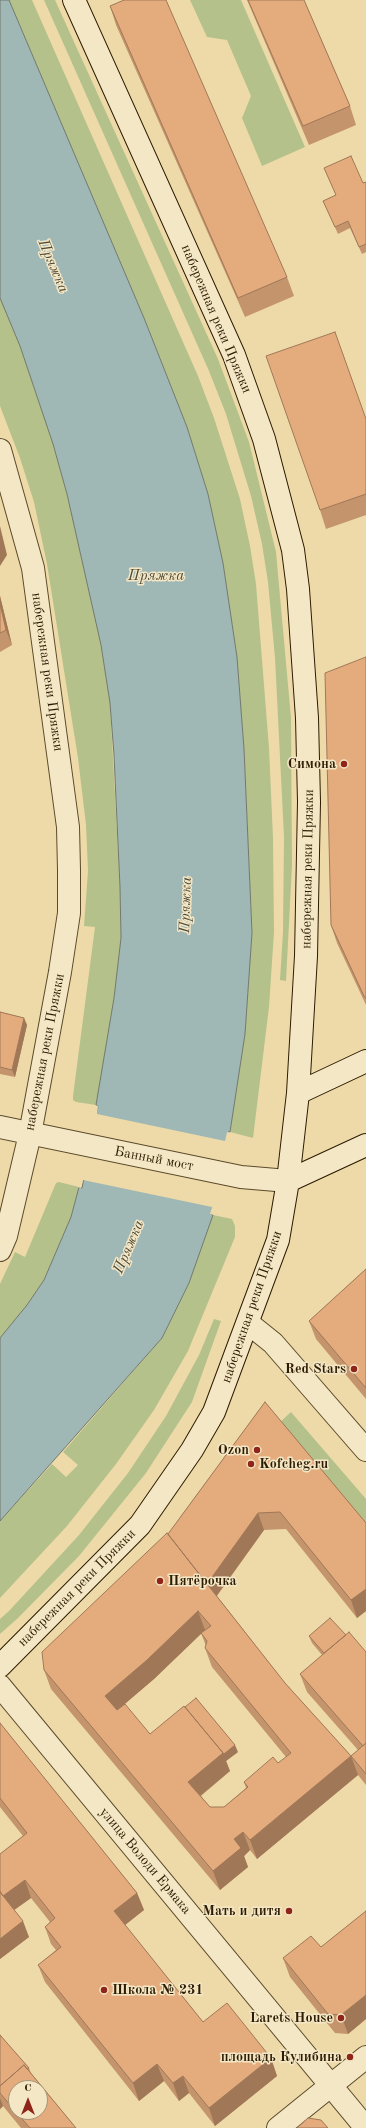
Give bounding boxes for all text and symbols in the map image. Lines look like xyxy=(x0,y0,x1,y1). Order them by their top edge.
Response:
water label: Пряжка xyxy=(34,236,72,296)
street label: набережная реки Пряжки xyxy=(177,242,255,396)
water label: Пряжка xyxy=(128,567,184,585)
street label: набережная реки Пряжки xyxy=(28,592,66,752)
place label: Симона xyxy=(288,756,336,772)
marker: Симона xyxy=(339,759,349,769)
street label: набережная реки Пряжки xyxy=(298,789,318,949)
water label: Пряжка xyxy=(176,876,196,934)
street label: набережная реки Пряжки xyxy=(22,972,68,1132)
street label: Банный мост xyxy=(113,1143,195,1175)
water label: Пряжка xyxy=(110,1217,148,1277)
street label: набережная реки Пряжки xyxy=(218,1229,286,1385)
place label: Red Stars xyxy=(285,1361,346,1377)
marker: Red Stars xyxy=(349,1364,359,1374)
place label: Ozon xyxy=(218,1442,249,1458)
marker: Ozon xyxy=(252,1445,262,1455)
place label: Kofcheg.ru xyxy=(259,1456,328,1472)
marker: Kofcheg.ru xyxy=(246,1459,256,1469)
street label: набережная реки Пряжки xyxy=(15,1526,139,1650)
place label: Пятёрочка xyxy=(168,1573,237,1589)
marker: Пятёрочка xyxy=(155,1576,165,1586)
street label: улица Володи Ермака xyxy=(95,1804,195,1918)
place label: Мать и дитя xyxy=(202,1903,281,1919)
marker: Мать и дитя xyxy=(284,1906,294,1916)
place label: Школа № 231 xyxy=(112,1982,203,1998)
marker: Школа № 231 xyxy=(99,1985,109,1995)
place label: Larets House xyxy=(250,2010,333,2026)
marker: Larets House xyxy=(336,2013,346,2023)
place label: площадь Кулибина xyxy=(221,2049,342,2065)
marker: площадь Кулибина xyxy=(345,2052,355,2062)
north arrow xyxy=(8,2080,48,2120)
text: С xyxy=(24,2083,32,2094)

